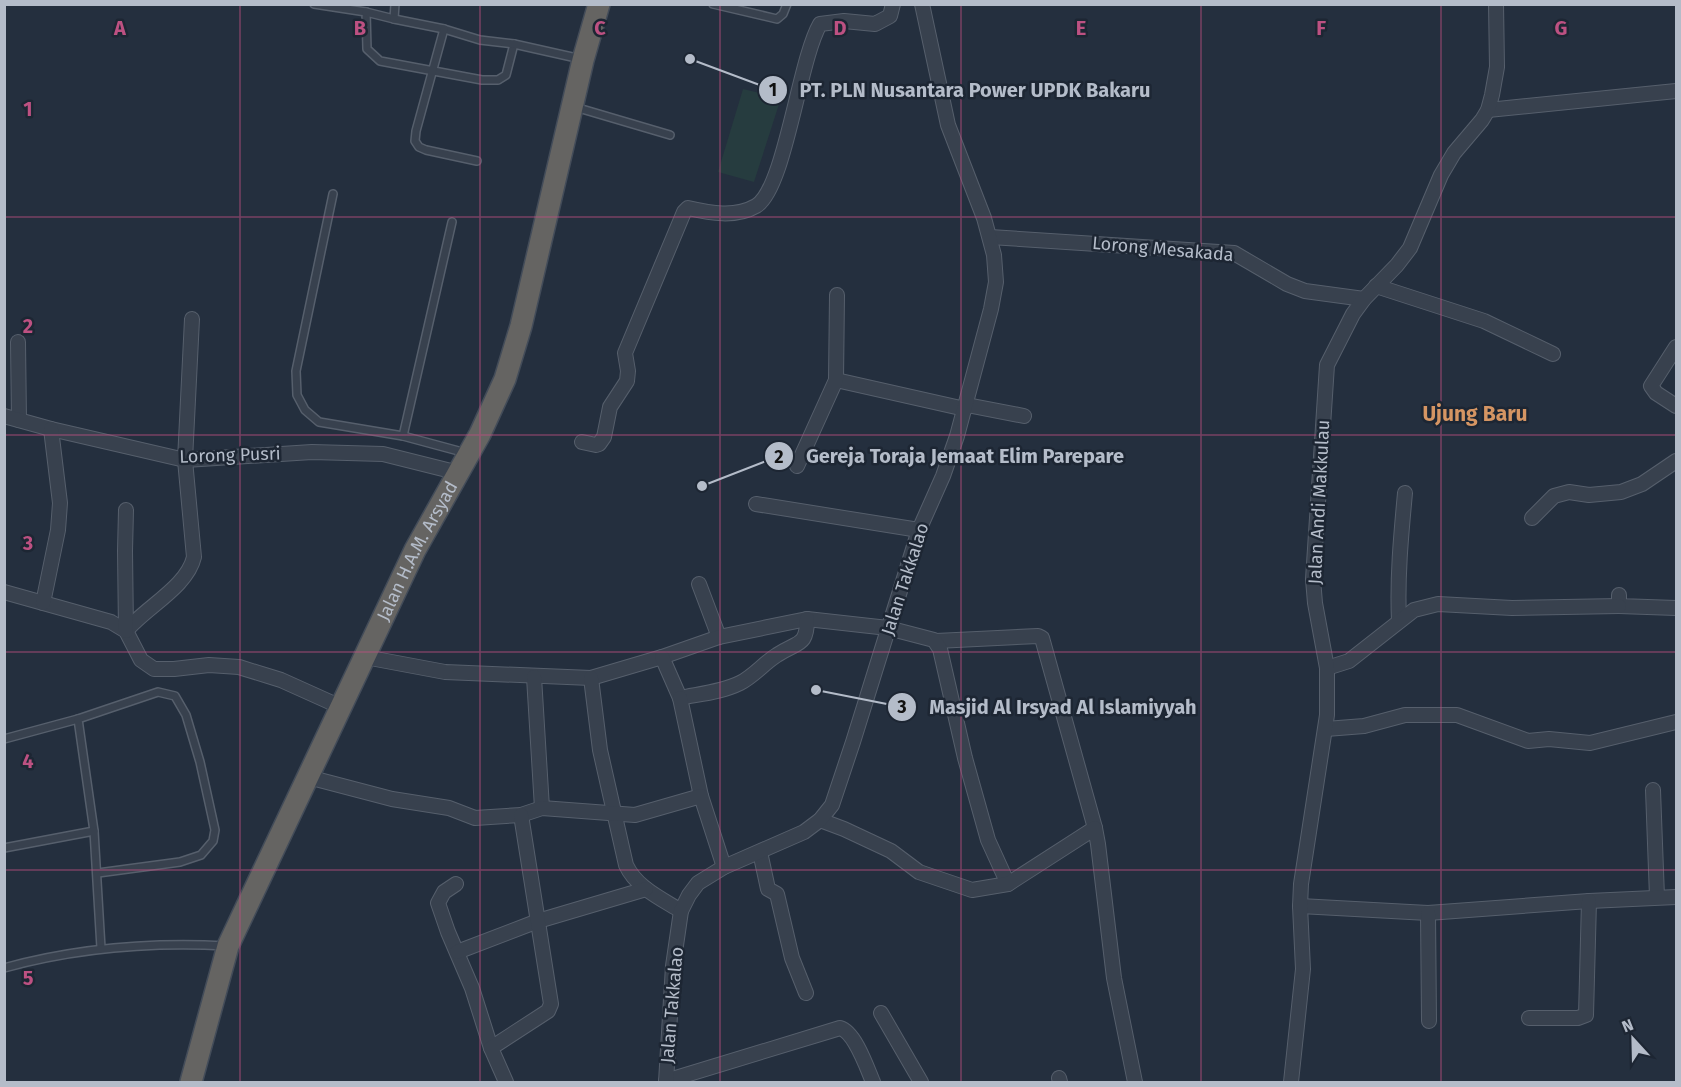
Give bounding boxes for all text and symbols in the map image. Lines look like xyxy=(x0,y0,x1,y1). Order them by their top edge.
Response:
text: A xyxy=(113,16,127,40)
text: B xyxy=(354,16,366,40)
text: C xyxy=(594,16,606,40)
text: D xyxy=(833,16,847,40)
text: E xyxy=(1076,16,1086,40)
text: F xyxy=(1316,16,1326,40)
text: G xyxy=(1555,16,1567,40)
callout: PT. PLN Nusantara Power UPDK Bakaru xyxy=(758,71,1162,109)
text: PT. PLN Nusantara Power UPDK Bakaru xyxy=(800,78,1150,102)
text: 1 xyxy=(769,79,777,101)
text: 1 xyxy=(23,97,33,121)
street label: Lorong Mesakada xyxy=(1091,232,1235,266)
text: 2 xyxy=(23,314,33,338)
district label: Ujung Baru xyxy=(1422,401,1528,427)
street label: Jalan Andi Makkulau xyxy=(1304,419,1334,585)
callout: Gereja Toraja Jemaat Elim Parepare xyxy=(764,437,1136,475)
street label: Lorong Pusri xyxy=(179,442,281,468)
text: Gereja Toraja Jemaat Elim Parepare xyxy=(806,444,1124,468)
text: 2 xyxy=(774,446,784,468)
street label: Jalan H.A.M. Arsyad xyxy=(372,477,462,624)
street label: Jalan Takkalao xyxy=(876,520,934,638)
text: 3 xyxy=(22,531,33,555)
callout: Masjid Al Irsyad Al Islamiyyah xyxy=(887,688,1208,726)
text: Masjid Al Irsyad Al Islamiyyah xyxy=(929,695,1197,719)
text: 3 xyxy=(896,696,907,718)
text: 4 xyxy=(22,749,34,773)
street label: Jalan Takkalao xyxy=(656,946,688,1064)
text: 5 xyxy=(23,966,34,990)
north arrow xyxy=(1603,1009,1663,1069)
text: N xyxy=(1619,1015,1636,1036)

